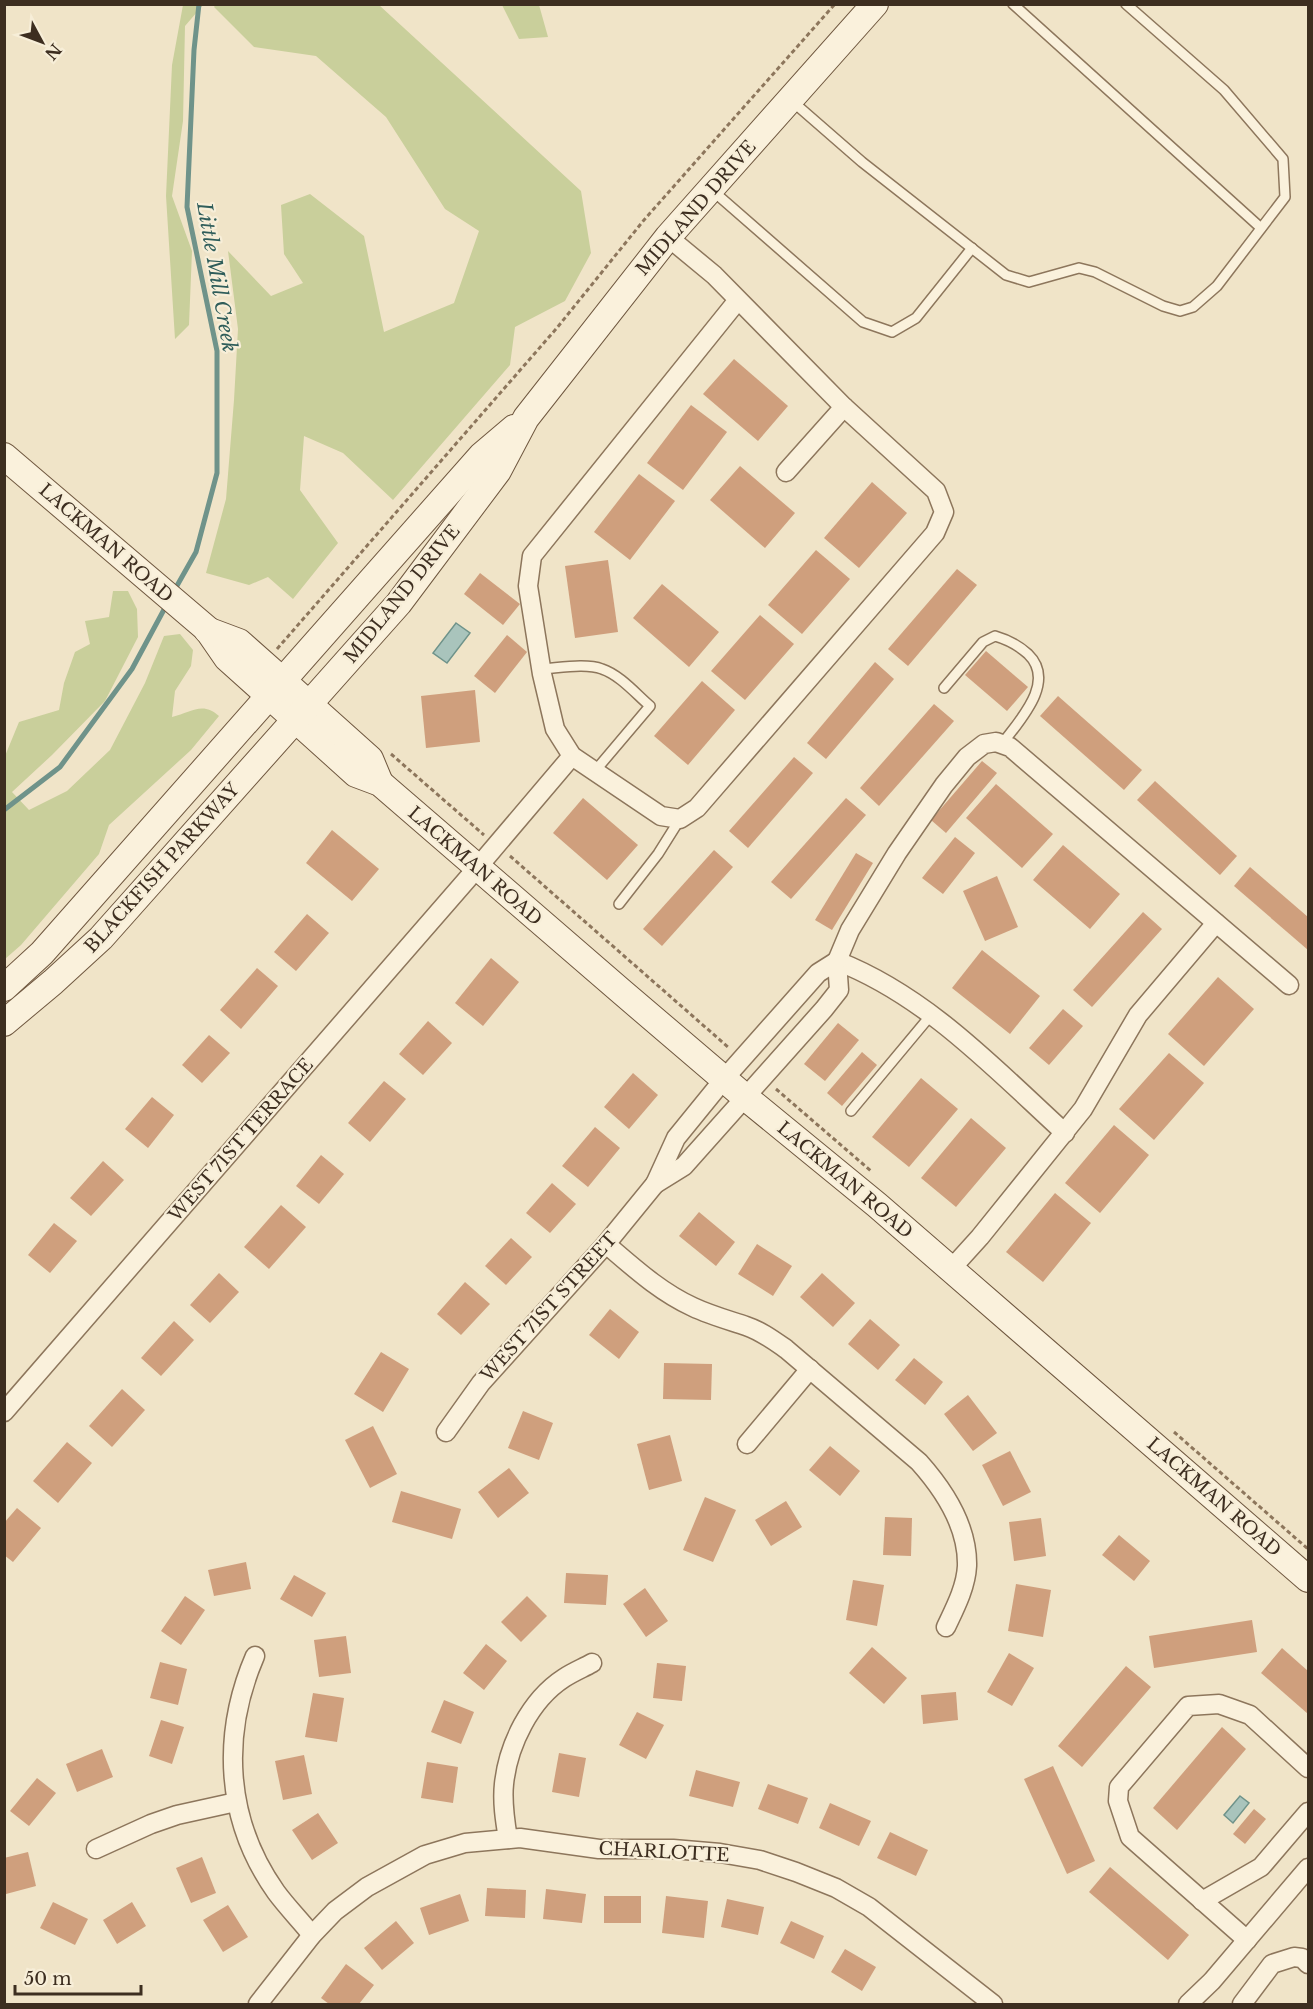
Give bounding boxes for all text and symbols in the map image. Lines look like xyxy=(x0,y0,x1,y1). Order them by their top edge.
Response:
north arrow xyxy=(12,12,72,72)
text: N xyxy=(41,40,66,64)
street label: MIDLAND DRIVE xyxy=(631,136,761,280)
water label: Little Mill Creek xyxy=(192,199,242,354)
street label: LACKMAN ROAD xyxy=(35,479,177,607)
street label: MIDLAND DRIVE xyxy=(339,520,465,668)
street label: BLACKFISH PARKWAY xyxy=(80,778,245,957)
street label: LACKMAN ROAD xyxy=(404,802,546,930)
street label: WEST 71ST TERRACE xyxy=(164,1054,318,1227)
street label: LACKMAN ROAD xyxy=(773,1117,917,1243)
street label: WEST 71ST STREET xyxy=(476,1227,622,1387)
street label: LACKMAN ROAD xyxy=(1143,1433,1285,1561)
street label: CHARLOTTE xyxy=(598,1838,730,1866)
scale bar xyxy=(15,1958,141,1996)
text: 50 m xyxy=(24,1968,72,1990)

